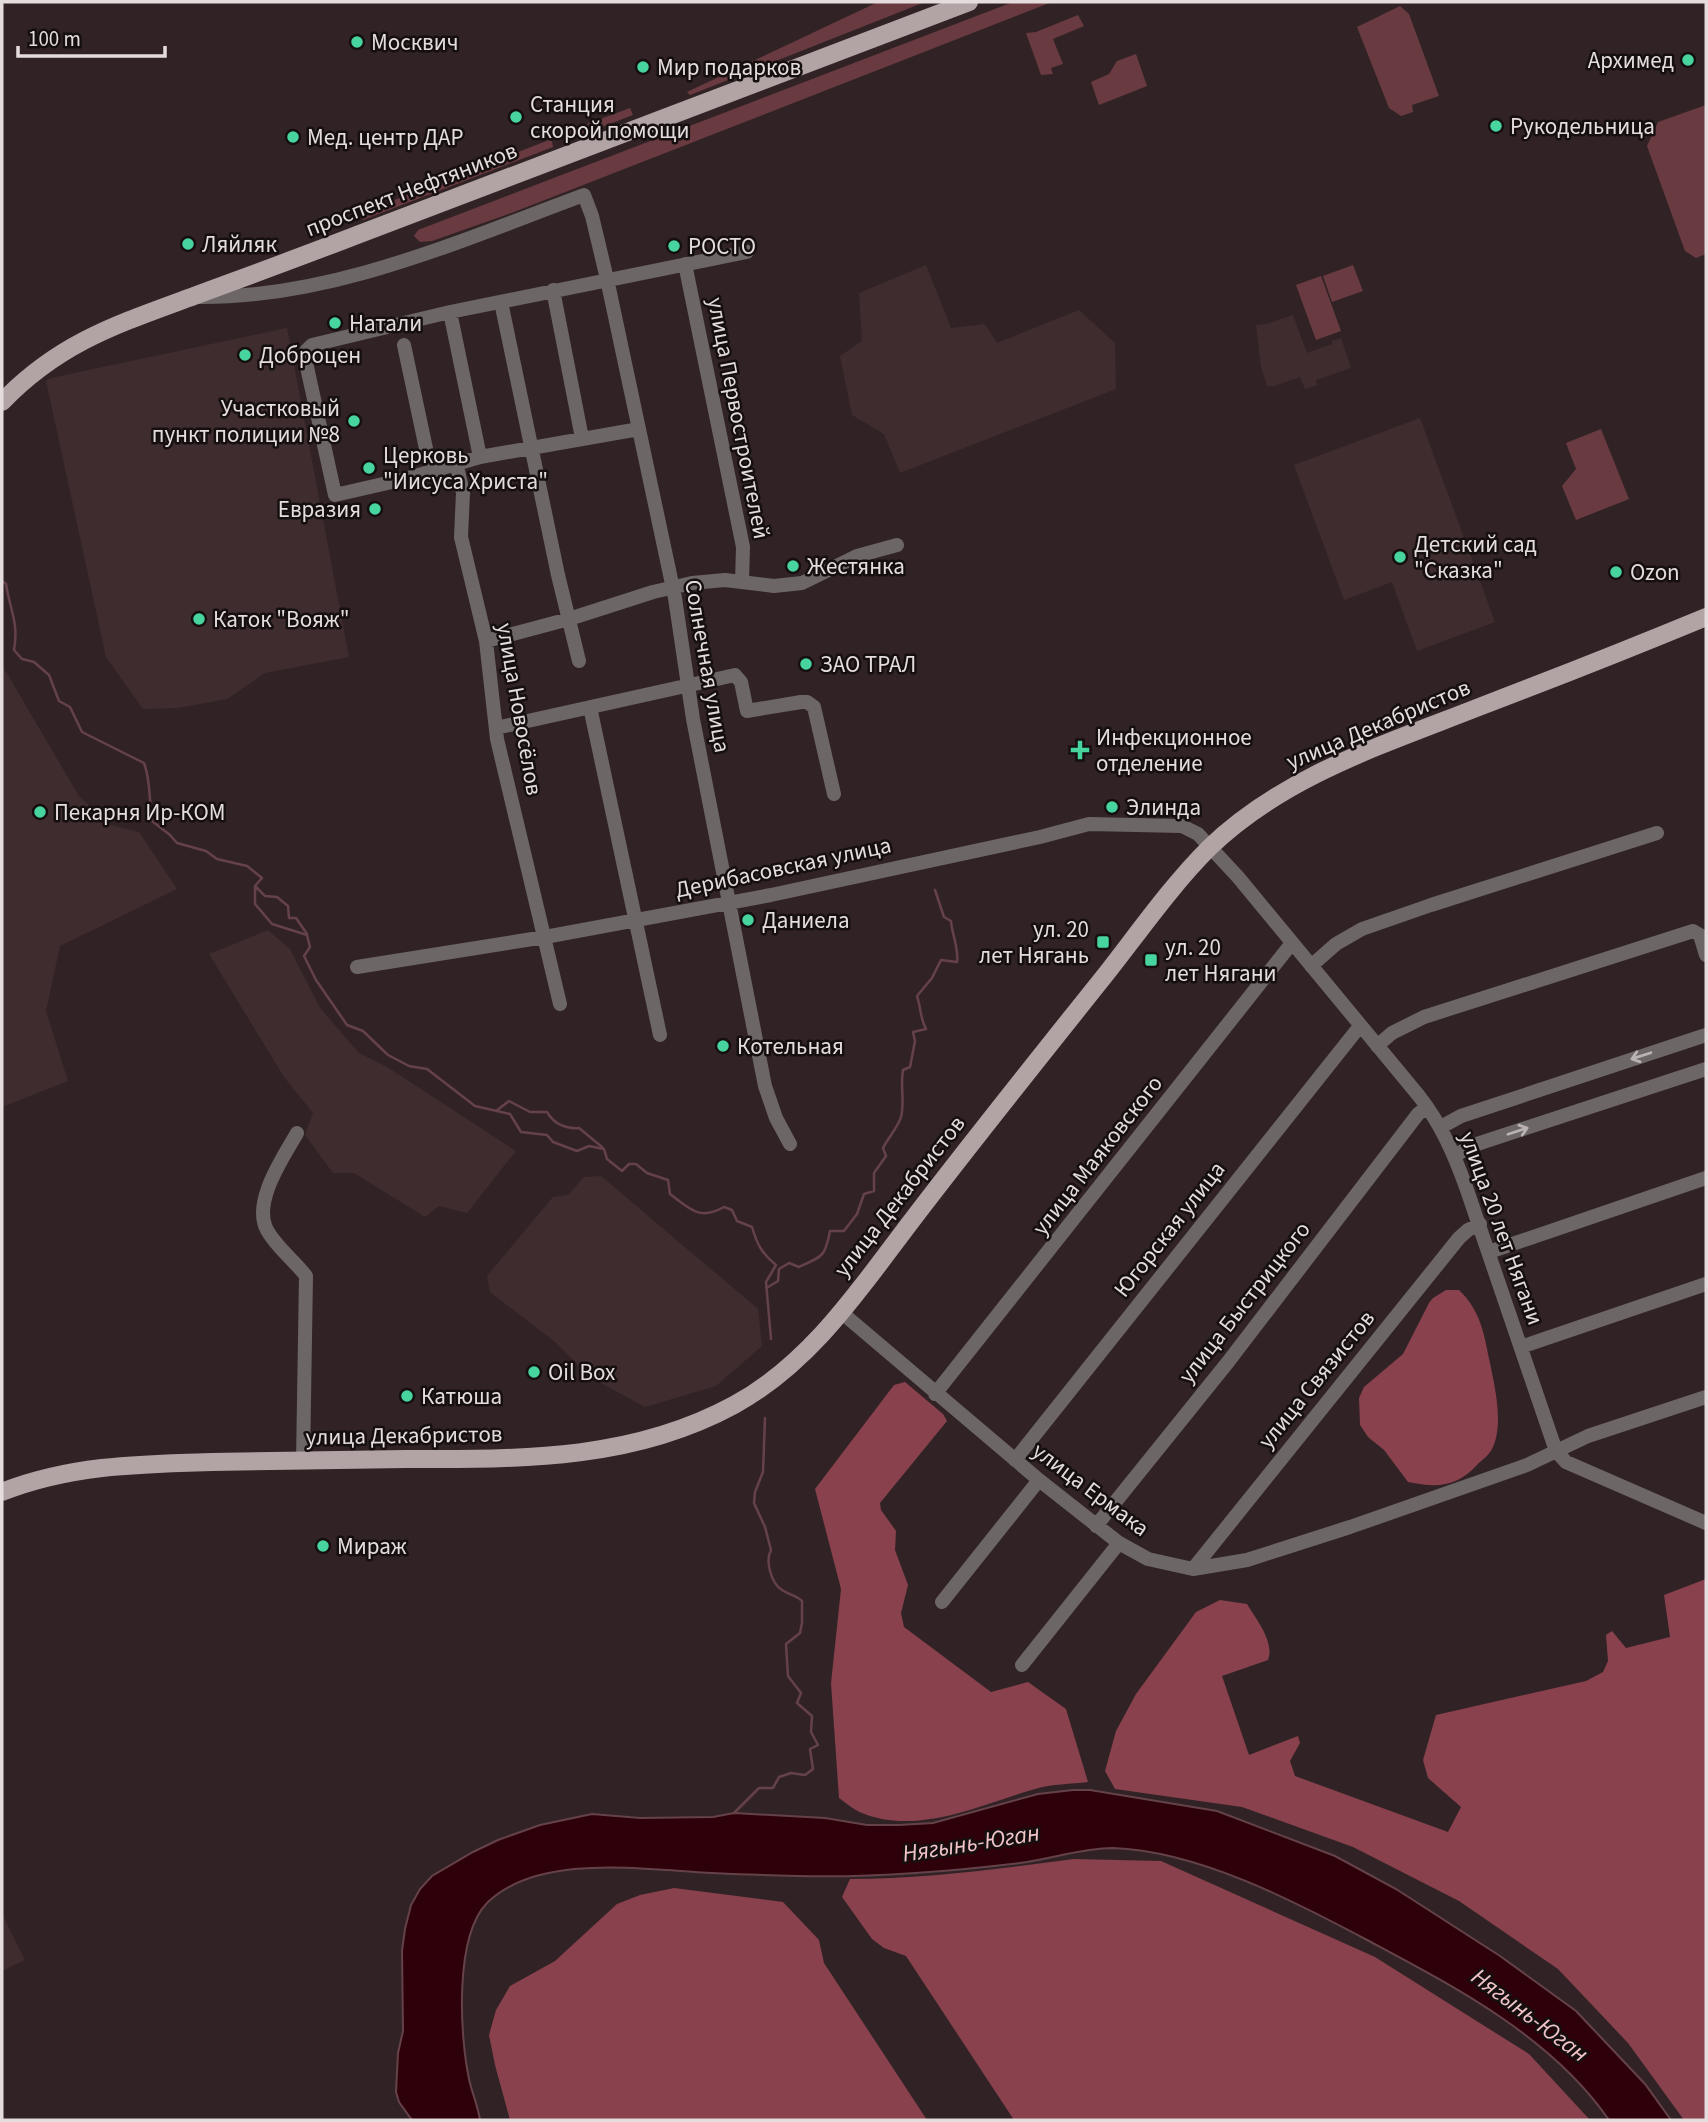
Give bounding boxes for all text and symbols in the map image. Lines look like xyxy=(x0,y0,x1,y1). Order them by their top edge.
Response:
scale bar xyxy=(18,14,164,58)
text: 100 m xyxy=(28,24,81,54)
place label: Москвич xyxy=(371,26,459,59)
marker: Москвич xyxy=(349,34,365,50)
place label: Архимед xyxy=(1588,44,1674,77)
place label: Мир подарков xyxy=(657,51,801,84)
marker: Архимед xyxy=(1680,52,1696,68)
marker: Мир подарков xyxy=(635,59,651,75)
place label: Станция скорой помощи xyxy=(530,88,689,147)
marker: Станция скорой помощи xyxy=(508,109,524,125)
place label: Рукодельница xyxy=(1510,110,1655,143)
marker: Рукодельница xyxy=(1488,118,1504,134)
place label: Мед. центр ДАР xyxy=(307,121,464,154)
marker: Мед. центр ДАР xyxy=(285,129,301,145)
street label: проспект Нефтяников xyxy=(301,134,522,245)
place label: Ляйляк xyxy=(202,228,277,261)
place label: РОСТО xyxy=(688,230,756,263)
marker: Ляйляк xyxy=(180,236,196,252)
marker: РОСТО xyxy=(666,238,682,254)
street label: улица Первостроителей xyxy=(699,294,778,542)
place label: Натали xyxy=(349,307,422,340)
marker: Натали xyxy=(327,315,343,331)
place label: Доброцен xyxy=(259,339,361,372)
marker: Доброцен xyxy=(237,347,253,363)
place label: Участковый пункт полиции №8 xyxy=(152,392,340,451)
marker: Участковый пункт полиции №8 xyxy=(346,413,362,429)
place label: Церковь "Иисуса Христа" xyxy=(383,439,548,498)
marker: Церковь "Иисуса Христа" xyxy=(361,460,377,476)
place label: Евразия xyxy=(278,493,361,526)
marker: Евразия xyxy=(367,501,383,517)
place label: Детский сад "Сказка" xyxy=(1414,528,1537,587)
marker: Детский сад "Сказка" xyxy=(1392,549,1408,565)
place label: Жестянка xyxy=(807,550,905,583)
place label: Ozon xyxy=(1630,556,1680,589)
marker: Жестянка xyxy=(785,558,801,574)
marker: Ozon xyxy=(1608,564,1624,580)
street label: Солнечная улица xyxy=(676,577,739,755)
place label: Каток "Вояж" xyxy=(213,603,349,636)
marker: Каток "Вояж" xyxy=(191,611,207,627)
street label: улица Новосёлов xyxy=(488,620,551,798)
place label: ЗАО ТРАЛ xyxy=(820,648,916,681)
marker: ЗАО ТРАЛ xyxy=(798,656,814,672)
street label: улица Декабристов xyxy=(1281,671,1475,778)
place label: Инфекционное отделение xyxy=(1096,721,1252,780)
marker: Инфекционное отделение xyxy=(1070,740,1090,760)
place label: Элинда xyxy=(1126,791,1201,824)
place label: Пекарня Ир-КОМ xyxy=(54,796,225,829)
marker: Элинда xyxy=(1104,799,1120,815)
marker: Пекарня Ир-КОМ xyxy=(32,804,48,820)
street label: Дерибасовская улица xyxy=(672,828,894,907)
place label: Даниела xyxy=(762,904,850,937)
marker: Даниела xyxy=(740,912,756,928)
place label: ул. 20 лет Нягань xyxy=(979,913,1089,972)
place label: ул. 20 лет Нягани xyxy=(1165,931,1277,990)
marker: ул. 20 лет Нягань xyxy=(1095,934,1111,950)
marker: ул. 20 лет Нягани xyxy=(1143,952,1159,968)
place label: Котельная xyxy=(737,1030,844,1063)
marker: Котельная xyxy=(715,1038,731,1054)
one-way arrow xyxy=(1631,1051,1653,1064)
street label: улица Маяковского xyxy=(1024,1068,1170,1242)
street label: улица Декабристов xyxy=(826,1109,973,1284)
one-way arrow xyxy=(1507,1124,1529,1136)
street label: улица 20 лет Нягани xyxy=(1451,1127,1552,1330)
street label: Югорская улица xyxy=(1106,1154,1233,1304)
street label: улица Быстрицкого xyxy=(1171,1214,1318,1390)
street label: улица Связистов xyxy=(1250,1303,1383,1456)
place label: Oil Box xyxy=(548,1356,615,1389)
marker: Oil Box xyxy=(526,1364,542,1380)
place label: Катюша xyxy=(421,1380,502,1413)
marker: Катюша xyxy=(399,1388,415,1404)
street label: улица Декабристов xyxy=(305,1417,503,1454)
street label: улица Ермака xyxy=(1025,1434,1156,1544)
place label: Мираж xyxy=(337,1530,407,1563)
marker: Мираж xyxy=(315,1538,331,1554)
water label: Нягынь-Юган xyxy=(900,1815,1042,1872)
water label: Нягынь-Юган xyxy=(1464,1960,1596,2071)

